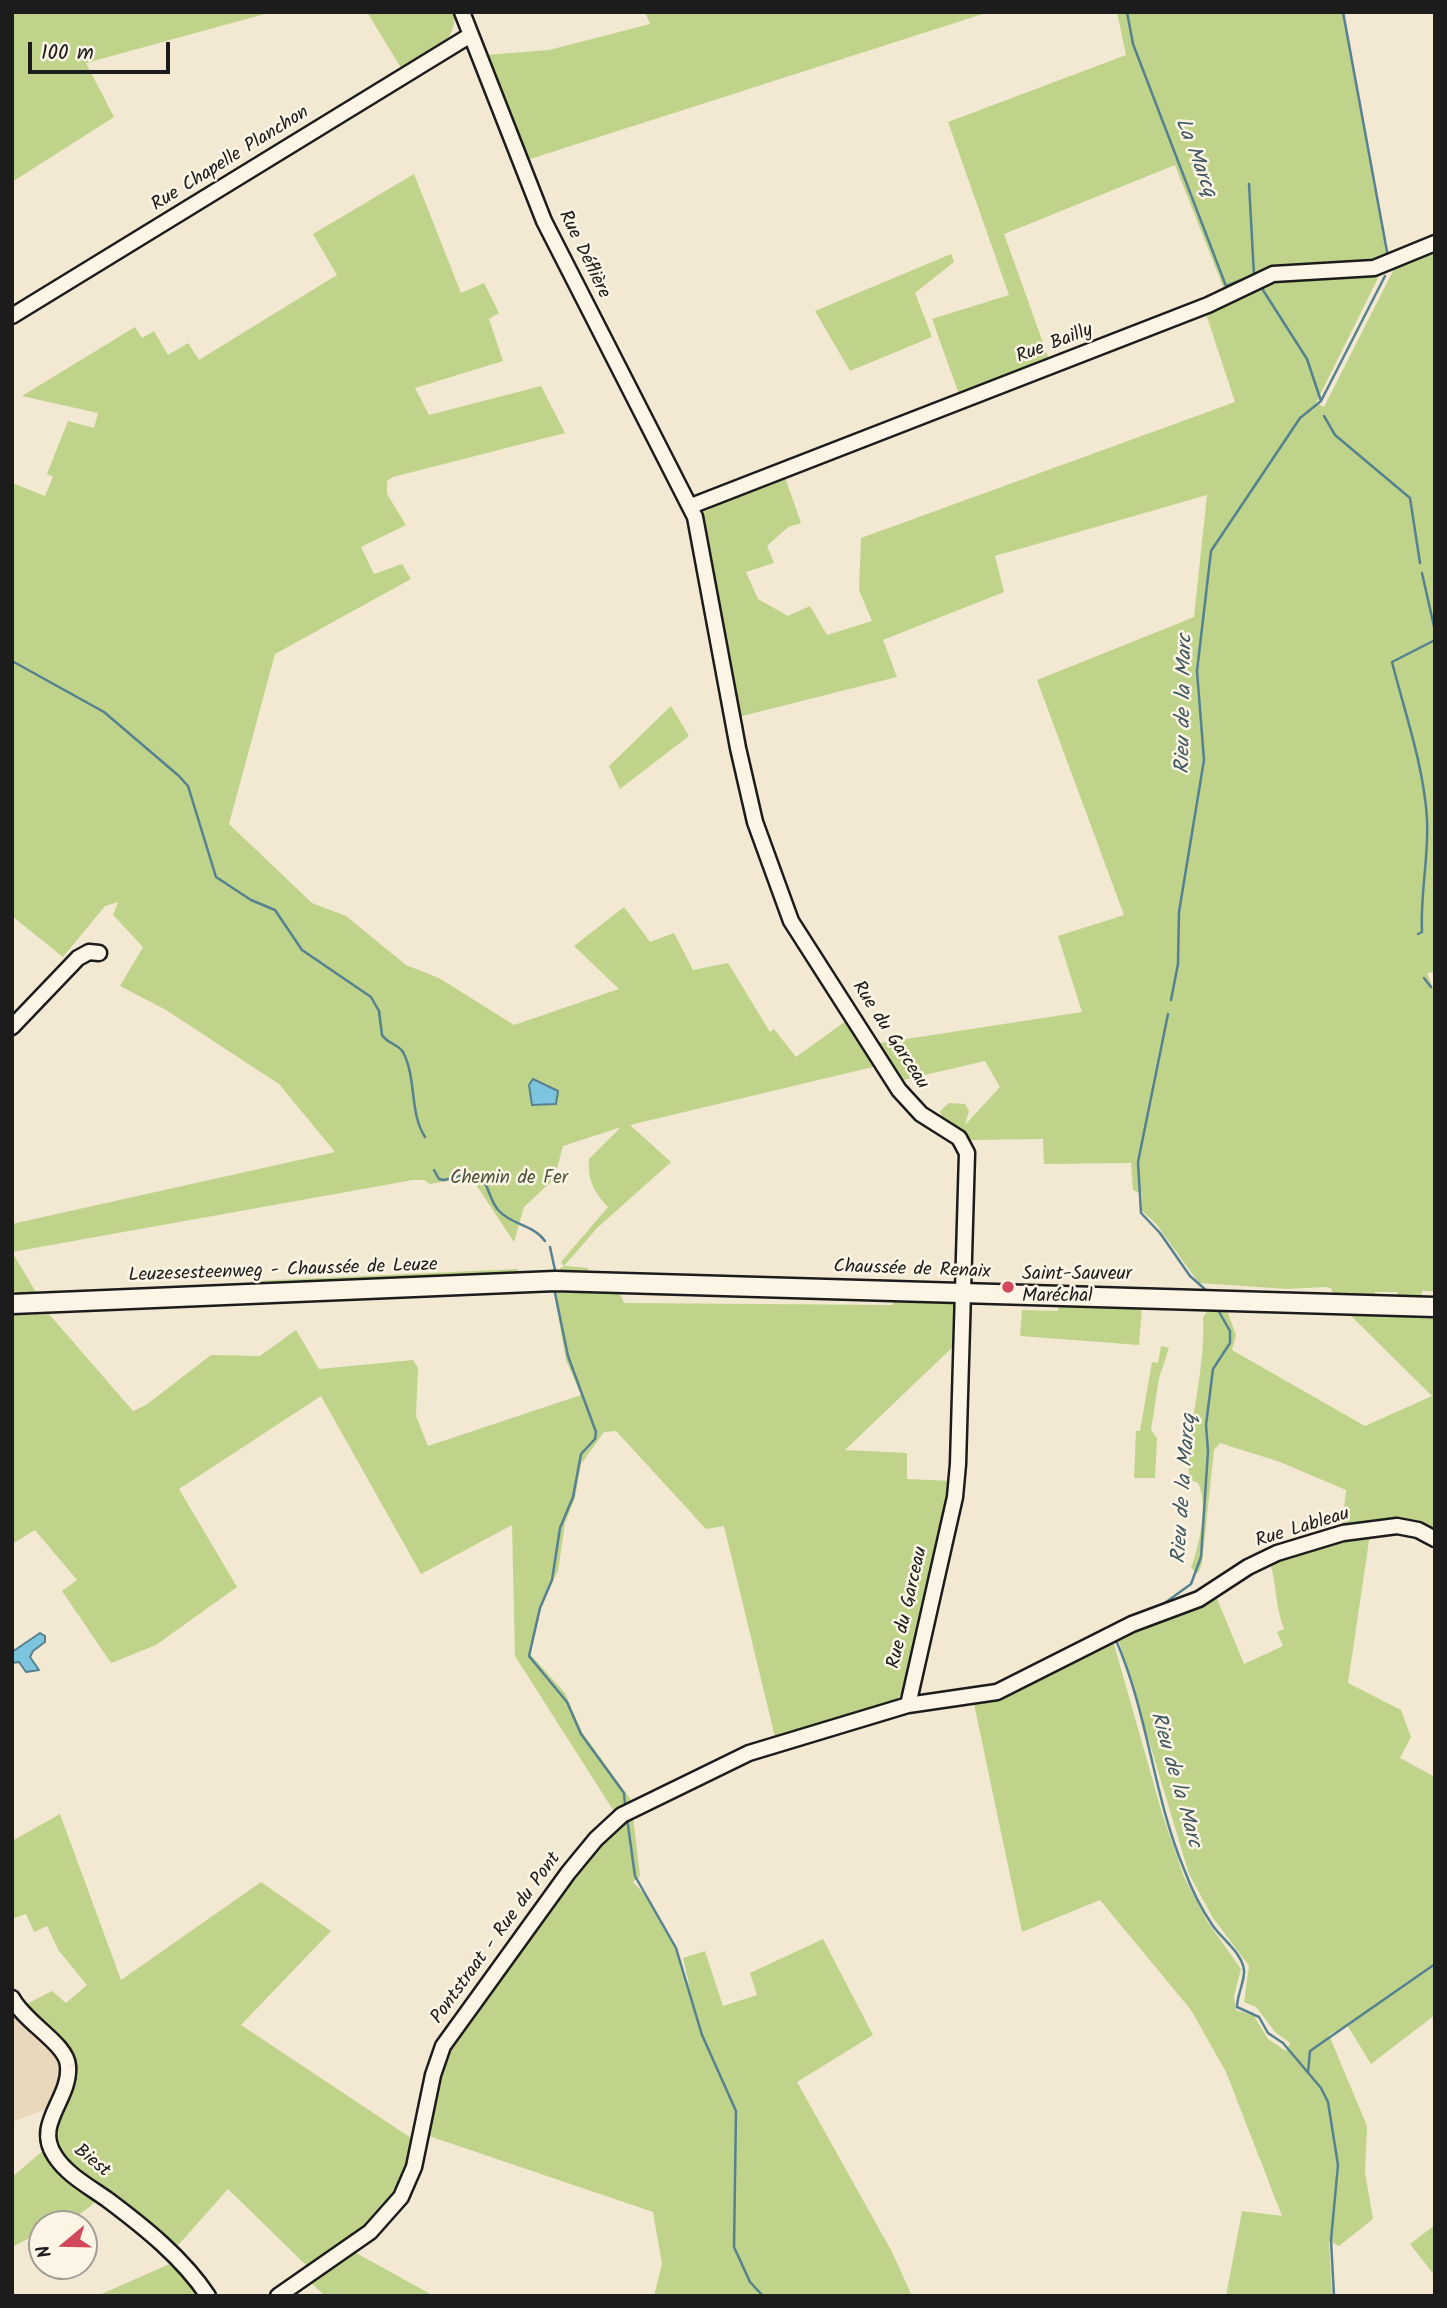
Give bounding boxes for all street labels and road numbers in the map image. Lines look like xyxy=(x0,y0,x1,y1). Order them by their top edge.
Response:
street label: Rue Chapelle Planchon xyxy=(148,102,314,218)
street label: Rue Déflière xyxy=(552,207,614,303)
street label: Rue Bailly xyxy=(1013,320,1097,370)
street label: Rue du Garceau xyxy=(846,978,932,1094)
street label: Leuzesesteenweg - Chaussée de Leuze xyxy=(128,1255,438,1289)
street label: Chaussée de Renaix xyxy=(833,1257,991,1285)
street label: Rue Lableau xyxy=(1253,1504,1353,1554)
street label: Rue du Garceau xyxy=(884,1545,934,1671)
street label: Pontstraat - Rue du Pont xyxy=(427,1849,567,2029)
street label: Biest xyxy=(68,2140,114,2184)

